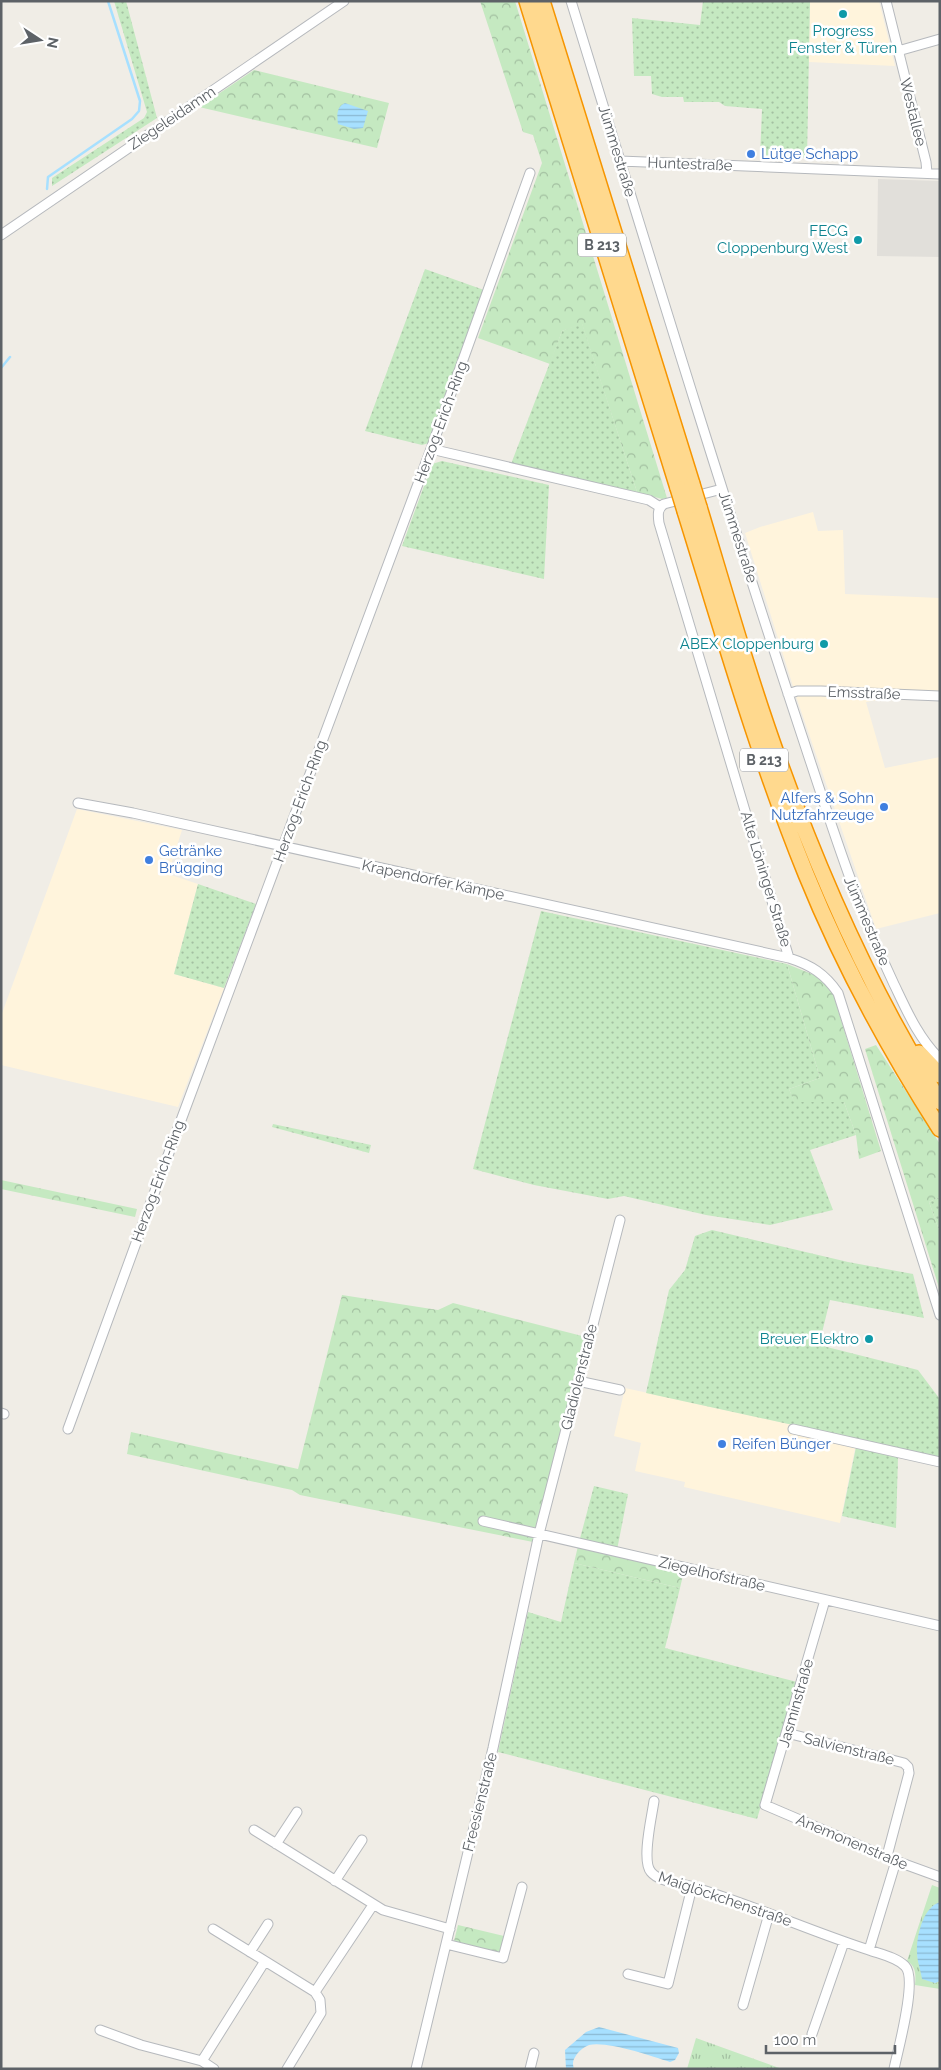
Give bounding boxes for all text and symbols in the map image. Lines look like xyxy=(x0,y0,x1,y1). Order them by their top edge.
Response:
marker: Progress Fenster & Türen xyxy=(837,8,849,20)
north arrow xyxy=(15,15,65,65)
place label: Progress Fenster & Türen xyxy=(789,22,897,57)
text: N xyxy=(44,36,62,50)
street label: Westallee xyxy=(896,76,930,148)
street label: Ziegeleidamm xyxy=(125,82,219,154)
street label: Jümmestraße xyxy=(594,103,640,199)
place label: Lütge Schapp xyxy=(761,145,858,163)
marker: Lütge Schapp xyxy=(745,148,757,160)
street label: Huntestraße xyxy=(647,154,733,174)
place label: FECG Cloppenburg West xyxy=(717,222,848,257)
road number: B 213 xyxy=(578,234,626,256)
marker: FECG Cloppenburg West xyxy=(852,234,864,246)
street label: Herzog-Erich-Ring xyxy=(411,358,471,486)
street label: Jümmestraße xyxy=(715,489,761,585)
place label: ABEX Cloppenburg xyxy=(680,635,814,653)
marker: ABEX Cloppenburg xyxy=(818,638,830,650)
street label: Emsstraße xyxy=(827,683,901,703)
street label: Herzog-Erich-Ring xyxy=(270,737,330,865)
road number: B 213 xyxy=(740,748,788,772)
place label: Alfers & Sohn Nutzfahrzeuge xyxy=(771,789,874,824)
marker: Alfers & Sohn Nutzfahrzeuge xyxy=(878,801,890,813)
street label: Alte Löninger Straße xyxy=(737,809,795,949)
place label: Getränke Brügging xyxy=(159,842,223,877)
marker: Getränke Brügging xyxy=(143,854,155,866)
street label: Krapendorfer Kämpe xyxy=(360,856,506,904)
street label: Jümmestraße xyxy=(840,874,894,968)
street label: Herzog-Erich-Ring xyxy=(128,1117,188,1245)
street label: Gladiolenstraße xyxy=(557,1322,601,1432)
place label: Breuer Elektro xyxy=(760,1330,859,1348)
marker: Breuer Elektro xyxy=(863,1333,875,1345)
place label: Reifen Bünger xyxy=(732,1435,831,1453)
marker: Reifen Bünger xyxy=(716,1438,728,1450)
street label: Ziegelhofstraße xyxy=(657,1553,767,1595)
street label: Jasminstraße xyxy=(775,1657,817,1749)
street label: Salvienstraße xyxy=(802,1729,896,1769)
street label: Freesienstraße xyxy=(459,1750,501,1854)
street label: Anemonenstraße xyxy=(794,1810,911,1874)
street label: Maiglöckchenstraße xyxy=(656,1868,794,1930)
scale bar xyxy=(766,2022,895,2054)
text: 100 m xyxy=(774,2031,816,2049)

